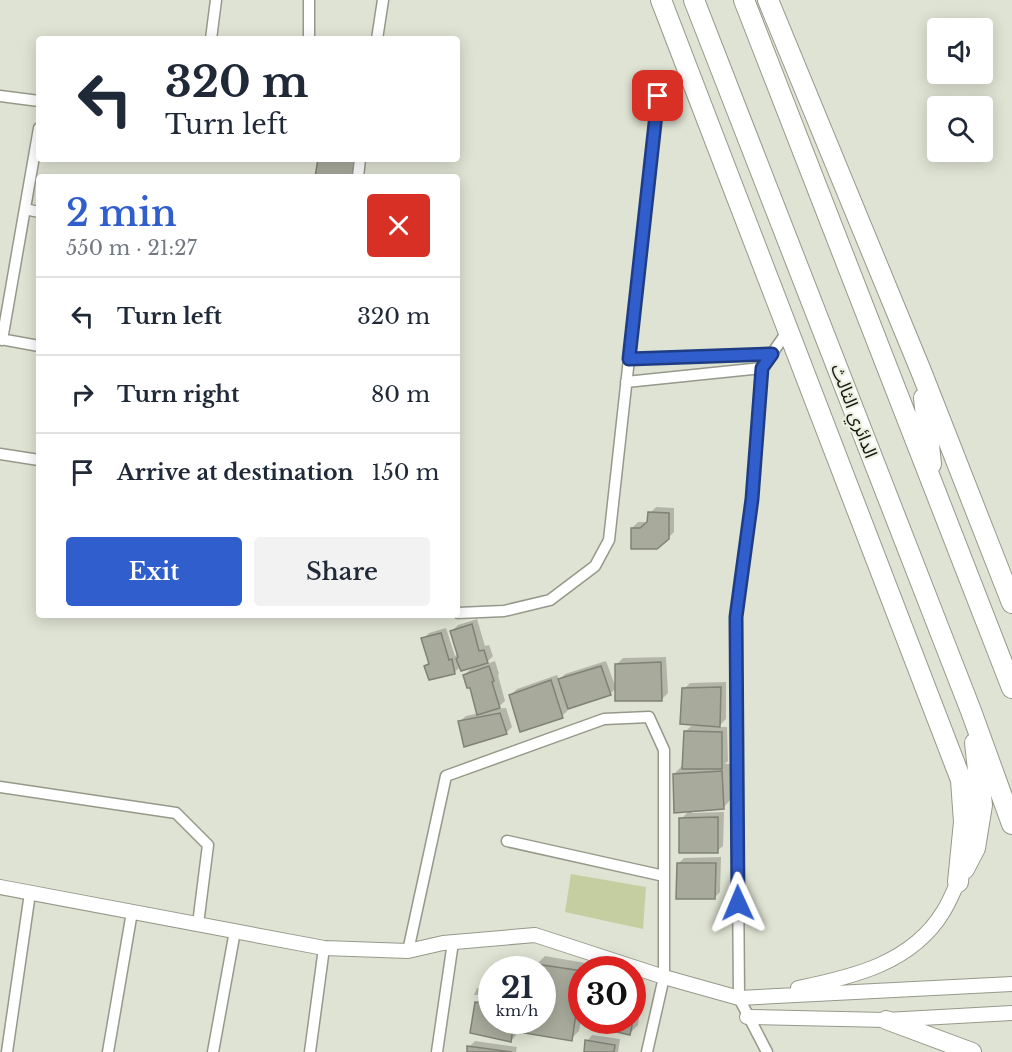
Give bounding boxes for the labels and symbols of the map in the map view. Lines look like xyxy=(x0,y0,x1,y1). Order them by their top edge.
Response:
pin xyxy=(632,70,683,121)
street label: الدائري الثالث xyxy=(824,361,882,462)
position arrow xyxy=(706,871,770,935)
speed limit sign: 30 xyxy=(568,956,646,1034)

